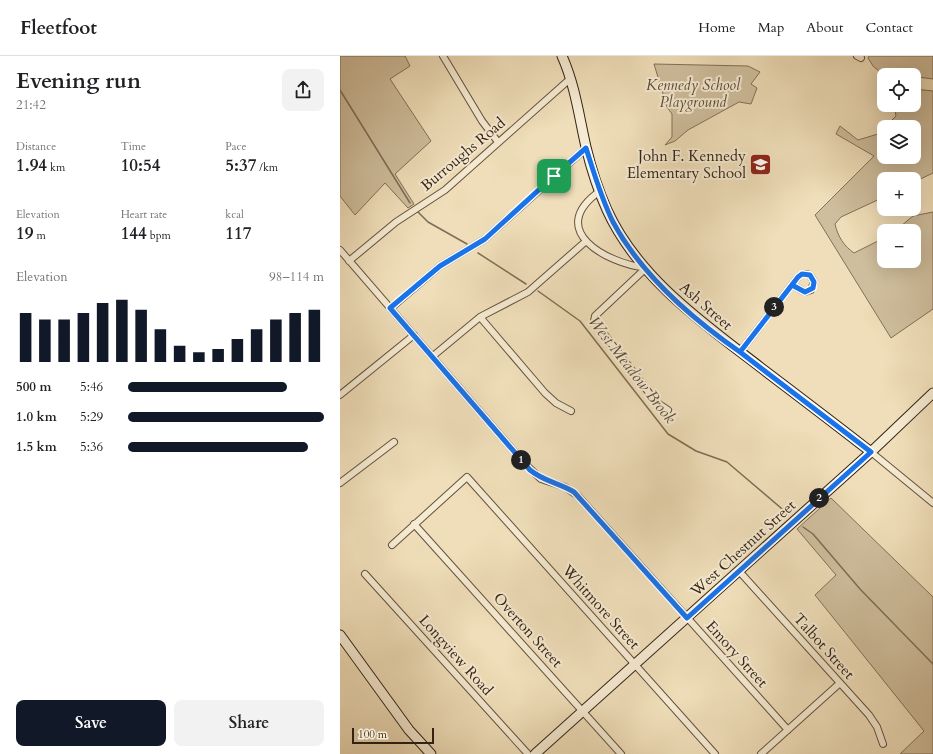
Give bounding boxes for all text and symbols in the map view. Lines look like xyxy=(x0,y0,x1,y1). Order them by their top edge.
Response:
text: Fleetfoot xyxy=(20,15,97,41)
text: Home xyxy=(698,18,736,37)
text: Map xyxy=(758,18,784,37)
text: About xyxy=(806,18,843,37)
text: Contact xyxy=(865,18,913,37)
text: Evening run xyxy=(16,66,141,96)
map controls xyxy=(877,68,921,268)
button: locate xyxy=(877,68,921,112)
button: share xyxy=(282,69,324,111)
park label: Kennedy School Playground xyxy=(646,75,741,112)
text: 21:42 xyxy=(16,96,46,114)
street label: Burroughs Road xyxy=(417,113,509,195)
button: layers xyxy=(877,120,921,164)
text: Distance xyxy=(16,139,56,154)
text: Time xyxy=(121,139,146,154)
text: Pace xyxy=(225,139,247,154)
place label: John F. Kennedy Elementary School xyxy=(627,146,746,183)
school or university icon: John F. Kennedy Elementary School xyxy=(748,152,774,178)
text: 1.94 xyxy=(16,154,47,177)
text: 10:54 xyxy=(121,154,160,177)
text: 5:37 xyxy=(225,154,256,177)
pin xyxy=(537,159,571,193)
text: km xyxy=(47,160,65,175)
text: /km xyxy=(256,160,278,175)
icon: arrive xyxy=(543,165,565,187)
button: + xyxy=(877,172,921,216)
text: Elevation xyxy=(16,207,60,222)
text: Heart rate xyxy=(121,207,167,222)
text: kcal xyxy=(225,207,244,222)
text: 19 xyxy=(16,222,33,245)
text: 144 xyxy=(121,222,147,245)
text: 117 xyxy=(225,222,251,245)
button: − xyxy=(877,224,921,268)
text: m xyxy=(33,228,46,243)
text: bpm xyxy=(147,228,171,243)
text: Elevation xyxy=(16,268,68,286)
text: 98–114 m xyxy=(269,268,324,286)
street label: Ash Street xyxy=(675,277,737,335)
pin: 3 xyxy=(764,297,784,317)
text: 3 xyxy=(771,299,777,314)
water label: West Meadow Brook xyxy=(583,312,681,428)
text: 500 m xyxy=(16,378,51,396)
text: 5:46 xyxy=(80,378,103,396)
text: 1.0 km xyxy=(16,408,57,426)
text: 5:29 xyxy=(80,408,103,426)
text: 1.5 km xyxy=(16,438,57,456)
text: 5:36 xyxy=(80,438,103,456)
pin: 1 xyxy=(511,450,531,470)
text: 1 xyxy=(518,452,524,467)
pin: 2 xyxy=(809,488,829,508)
text: 2 xyxy=(816,490,822,505)
street label: West Chestnut Street xyxy=(685,495,800,601)
street label: Whitmore Street xyxy=(557,560,644,654)
street label: Overton Street xyxy=(489,588,567,672)
street label: Talbot Street xyxy=(789,609,859,683)
street label: Longview Road xyxy=(415,610,497,700)
street label: Emory Street xyxy=(702,616,773,692)
button: Save xyxy=(16,700,166,746)
button: Share xyxy=(174,700,324,746)
scale bar xyxy=(352,726,434,745)
text: 100 m xyxy=(358,727,387,742)

